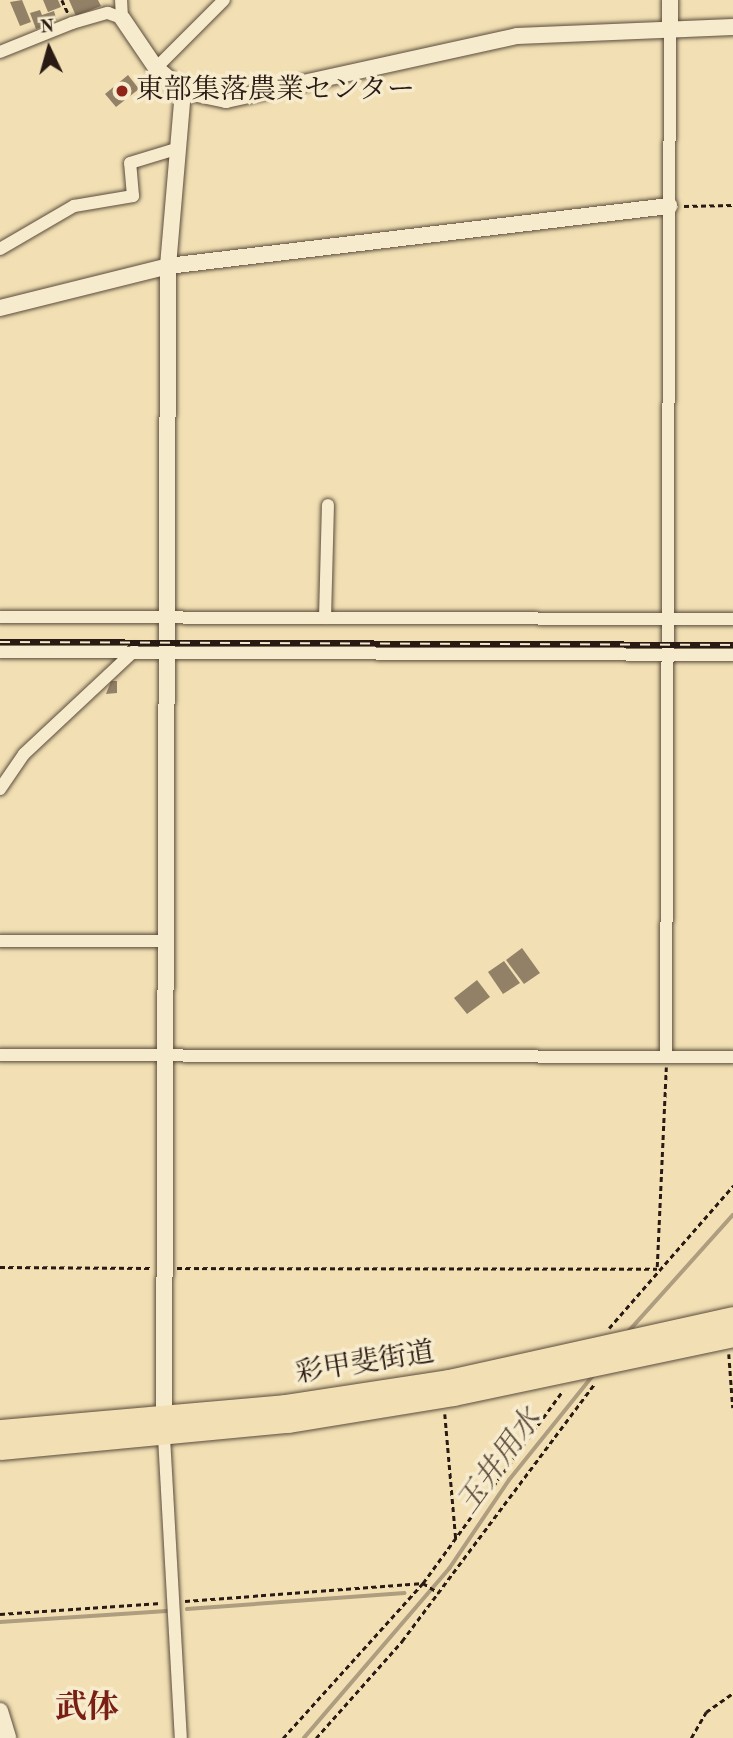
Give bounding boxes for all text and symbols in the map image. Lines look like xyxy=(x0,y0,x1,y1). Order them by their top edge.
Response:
north arrow xyxy=(14,14,84,84)
text: N xyxy=(39,17,55,38)
place label: 東部集落農業センター xyxy=(136,74,416,108)
marker: 東部集落農業センター xyxy=(114,83,130,99)
street label: 彩甲斐街道 xyxy=(293,1336,437,1392)
water label: 玉井用水 xyxy=(450,1403,550,1521)
district label: 武体 xyxy=(55,1690,119,1728)

